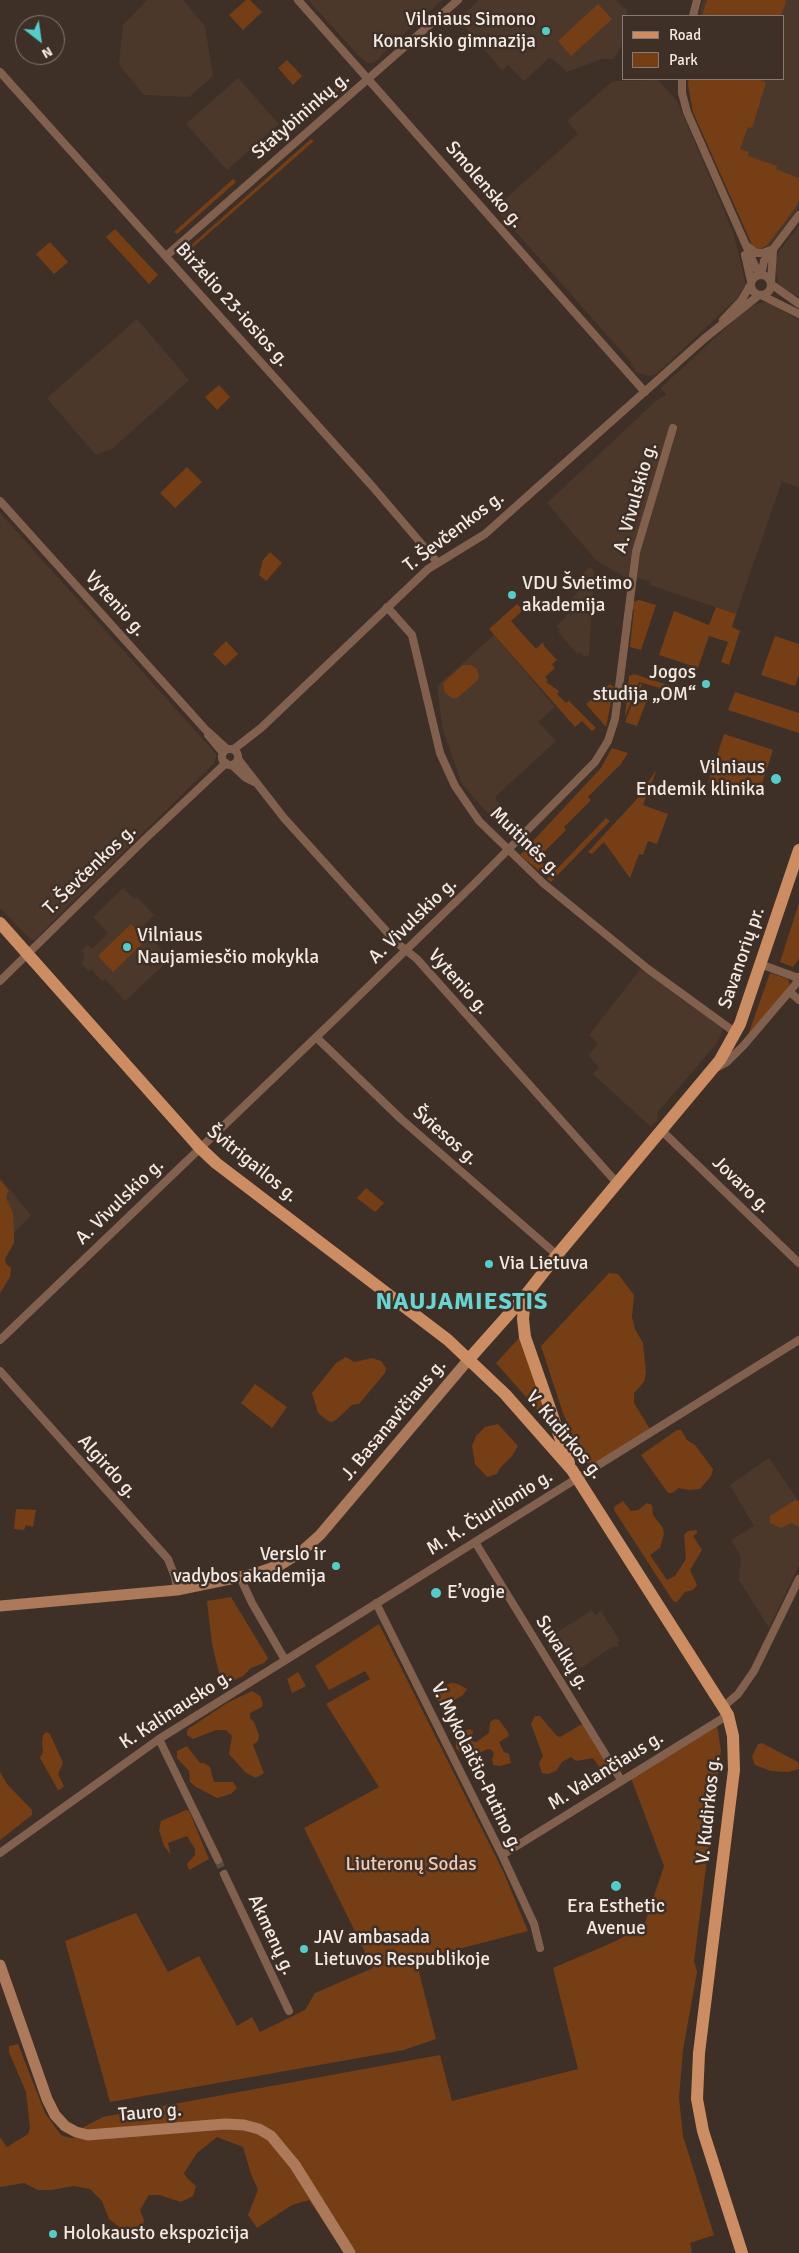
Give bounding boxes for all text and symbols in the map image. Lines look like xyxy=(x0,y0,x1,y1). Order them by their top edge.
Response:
place label: Vilniaus Simono Konarskio gimnazija xyxy=(372,9,536,53)
north arrow xyxy=(15,15,65,65)
legend xyxy=(622,15,784,80)
marker: Vilniaus Simono Konarskio gimnazija xyxy=(540,25,552,37)
text: Road xyxy=(669,26,701,44)
text: N xyxy=(39,43,56,62)
text: Park xyxy=(669,51,698,69)
street label: Statybininkų g. xyxy=(247,67,355,165)
street label: Smolensko g. xyxy=(440,137,528,233)
street label: Birželio 23-iosios g. xyxy=(170,238,294,372)
street label: A. Vivulskio g. xyxy=(609,440,663,556)
street label: T. Ševčenkos g. xyxy=(399,487,509,577)
street label: Vytenio g. xyxy=(80,567,150,641)
place label: VDU Švietimo akademija xyxy=(522,573,632,617)
marker: VDU Švietimo akademija xyxy=(506,589,518,601)
place label: Jogos studija „OM“ xyxy=(593,662,696,706)
marker: Jogos studija „OM“ xyxy=(700,678,712,690)
place label: Vilniaus Endemik klinika xyxy=(636,757,765,801)
marker: Vilniaus Endemik klinika xyxy=(769,772,783,786)
street label: Muitinės g. xyxy=(485,803,565,881)
street label: T. Ševčenkos g. xyxy=(39,820,141,920)
street label: A. Vivulskio g. xyxy=(364,873,462,969)
street label: Savanorių pr. xyxy=(714,904,770,1012)
place label: Vilniaus Naujamiesčio mokykla xyxy=(137,925,319,969)
marker: Vilniaus Naujamiesčio mokykla xyxy=(121,941,133,953)
street label: Vytenio g. xyxy=(423,945,493,1019)
street label: Šviesos g. xyxy=(408,1101,482,1171)
street label: Švitrigailos g. xyxy=(202,1120,302,1208)
street label: Jovaro g. xyxy=(707,1152,775,1218)
street label: A. Vivulskio g. xyxy=(71,1154,169,1250)
place label: Via Lietuva xyxy=(499,1253,588,1275)
marker: Via Lietuva xyxy=(483,1258,495,1270)
district label: NAUJAMIESTIS xyxy=(374,1289,550,1317)
street label: J. Basanavičiaus g. xyxy=(337,1355,451,1485)
street label: V. Kudirkos g. xyxy=(520,1386,608,1484)
street label: Algirdo g. xyxy=(72,1430,142,1504)
street label: M. K. Čiurlionio g. xyxy=(423,1465,557,1561)
place label: Verslo ir vadybos akademija xyxy=(173,1544,326,1588)
marker: Verslo ir vadybos akademija xyxy=(330,1560,342,1572)
place label: E’vogie xyxy=(447,1582,505,1604)
marker: E’vogie xyxy=(429,1586,443,1600)
street label: Suvalkų g. xyxy=(530,1612,594,1694)
street label: K. Kalinausko g. xyxy=(116,1665,236,1755)
street label: V. Mykolaičio-Putino g. xyxy=(425,1679,527,1855)
street label: M. Valančiaus g. xyxy=(544,1726,668,1816)
street label: V. Kudirkos g. xyxy=(692,1755,726,1865)
park label: Liuteronų Sodas xyxy=(346,1854,476,1876)
marker: Era Esthetic Avenue xyxy=(609,1879,623,1893)
street label: Akmenų g. xyxy=(243,1891,299,1979)
place label: Era Esthetic Avenue xyxy=(567,1896,665,1940)
place label: JAV ambasada Lietuvos Respublikoje xyxy=(314,1927,490,1971)
marker: JAV ambasada Lietuvos Respublikoje xyxy=(298,1943,310,1955)
street label: Tauro g. xyxy=(117,2099,183,2127)
place label: Holokausto ekspozicija xyxy=(63,2223,249,2245)
marker: Holokausto ekspozicija xyxy=(47,2228,59,2240)

